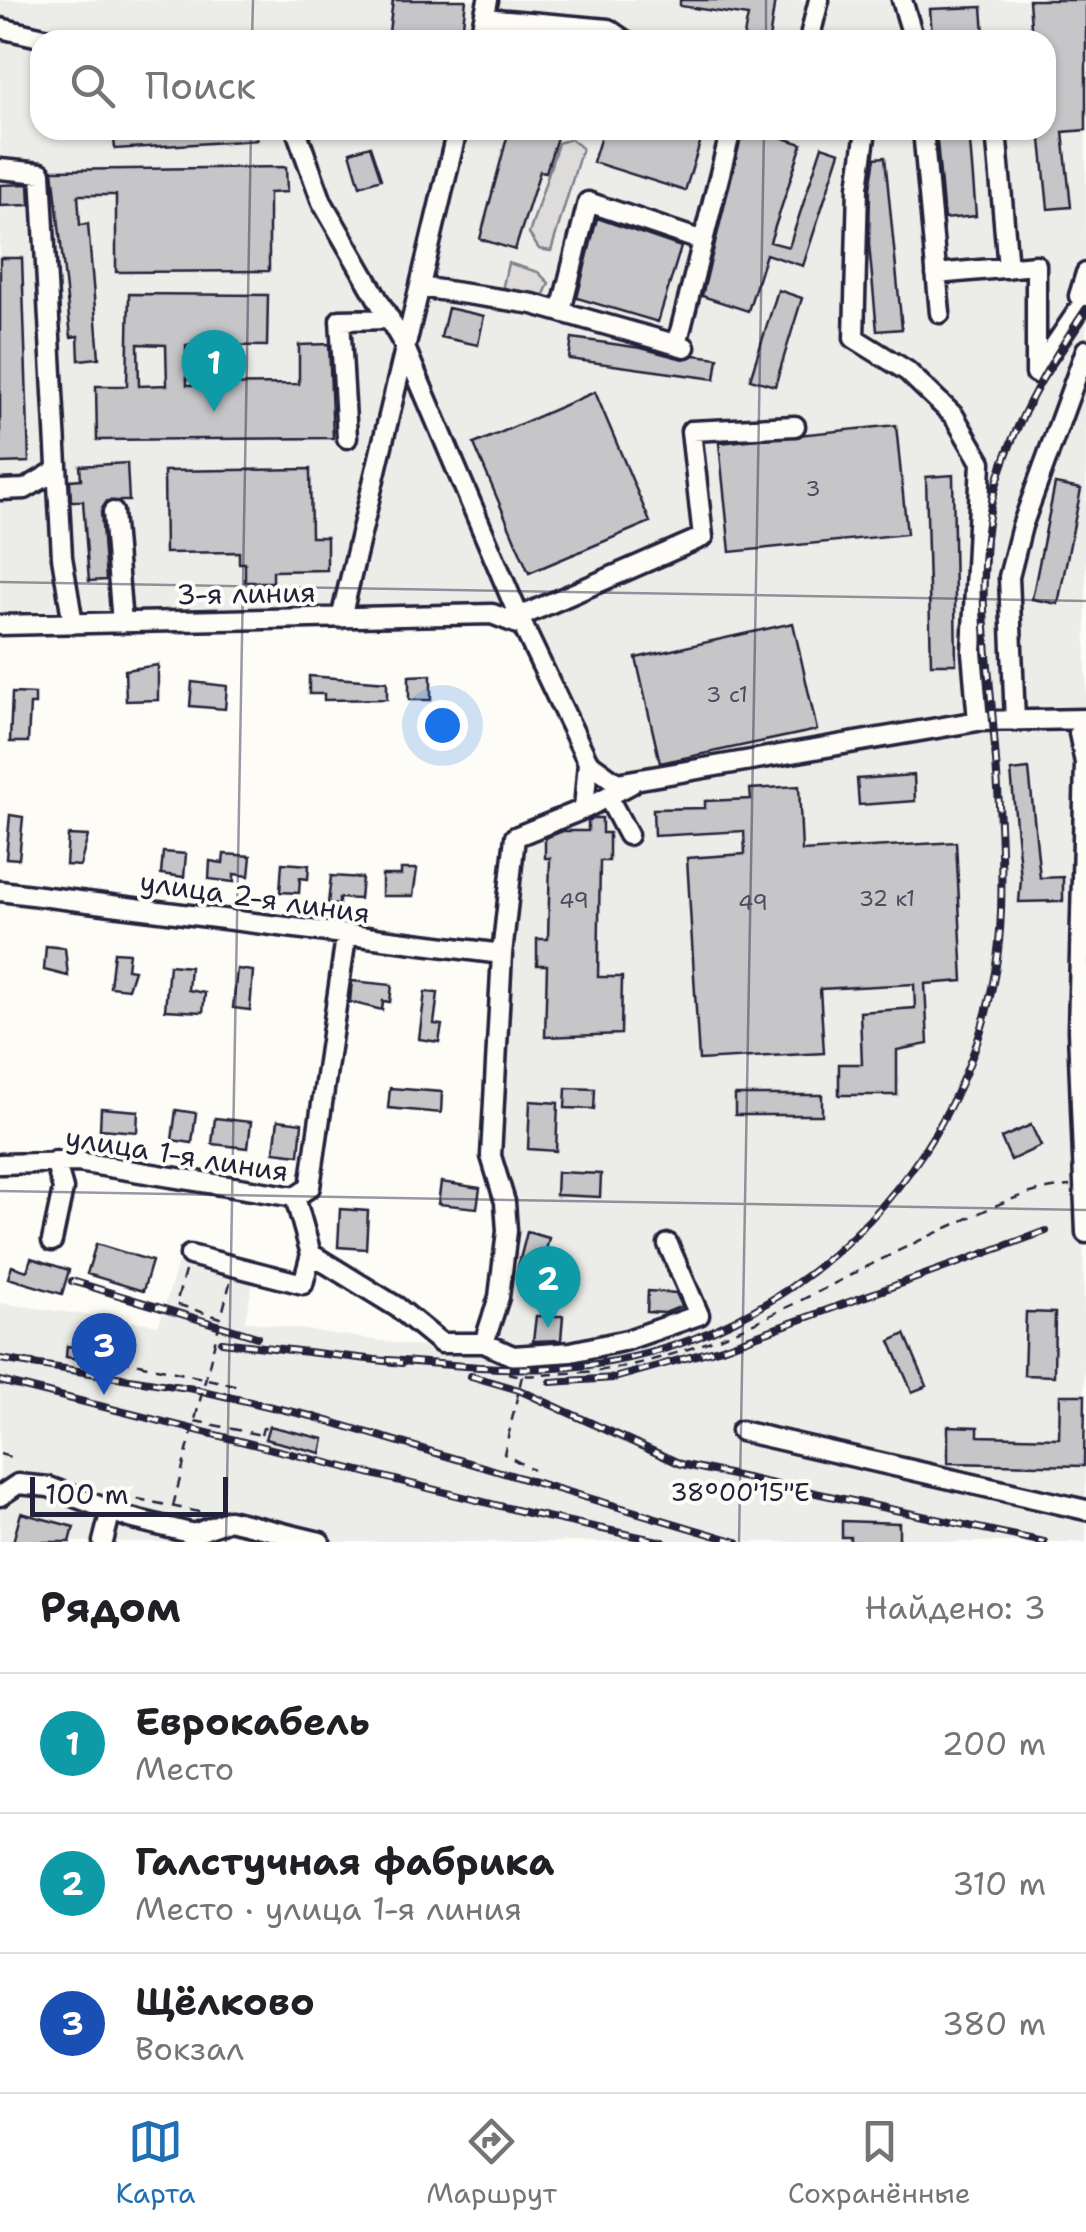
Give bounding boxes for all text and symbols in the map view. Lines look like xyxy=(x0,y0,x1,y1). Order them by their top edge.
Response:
search box xyxy=(30,30,1056,140)
icon: search xyxy=(65,58,120,113)
text: Поиск xyxy=(145,60,256,111)
pin: 1 xyxy=(182,330,246,412)
house number: 3 xyxy=(805,474,821,503)
street label: 3-я линия xyxy=(176,573,316,613)
house number: 3 с1 xyxy=(706,680,748,709)
your location xyxy=(417,700,468,751)
street label: улица 2-я линия xyxy=(138,862,372,932)
house number: 32 к1 xyxy=(859,884,915,913)
house number: 49 xyxy=(559,886,589,915)
house number: 49 xyxy=(738,888,768,917)
street label: улица 1-я линия xyxy=(63,1118,291,1190)
pin: 2 xyxy=(516,1246,580,1328)
pin: 3 xyxy=(72,1312,136,1395)
scale bar xyxy=(30,1472,228,1516)
text: 100 m xyxy=(45,1475,129,1513)
text: 38°00'15"E xyxy=(670,1475,810,1509)
text: Рядом xyxy=(40,1579,181,1635)
text: Найдено: 3 xyxy=(865,1586,1046,1629)
text: Еврокабель xyxy=(135,1696,370,1747)
text: 1 xyxy=(65,1722,80,1765)
text: 200 m xyxy=(942,1722,1046,1765)
text: Место xyxy=(135,1747,234,1790)
text: Галстучная фабрика xyxy=(135,1836,554,1887)
text: 2 xyxy=(61,1862,84,1905)
text: 310 m xyxy=(952,1862,1046,1905)
text: Место · улица 1-я линия xyxy=(135,1887,522,1930)
text: Щёлково xyxy=(135,1976,315,2027)
text: 3 xyxy=(61,2002,84,2045)
text: 380 m xyxy=(942,2002,1046,2045)
text: Вокзал xyxy=(135,2027,244,2070)
tab: Карта xyxy=(115,2114,196,2212)
tab: Маршрут xyxy=(426,2114,557,2212)
tab: Сохранённые xyxy=(788,2114,971,2212)

